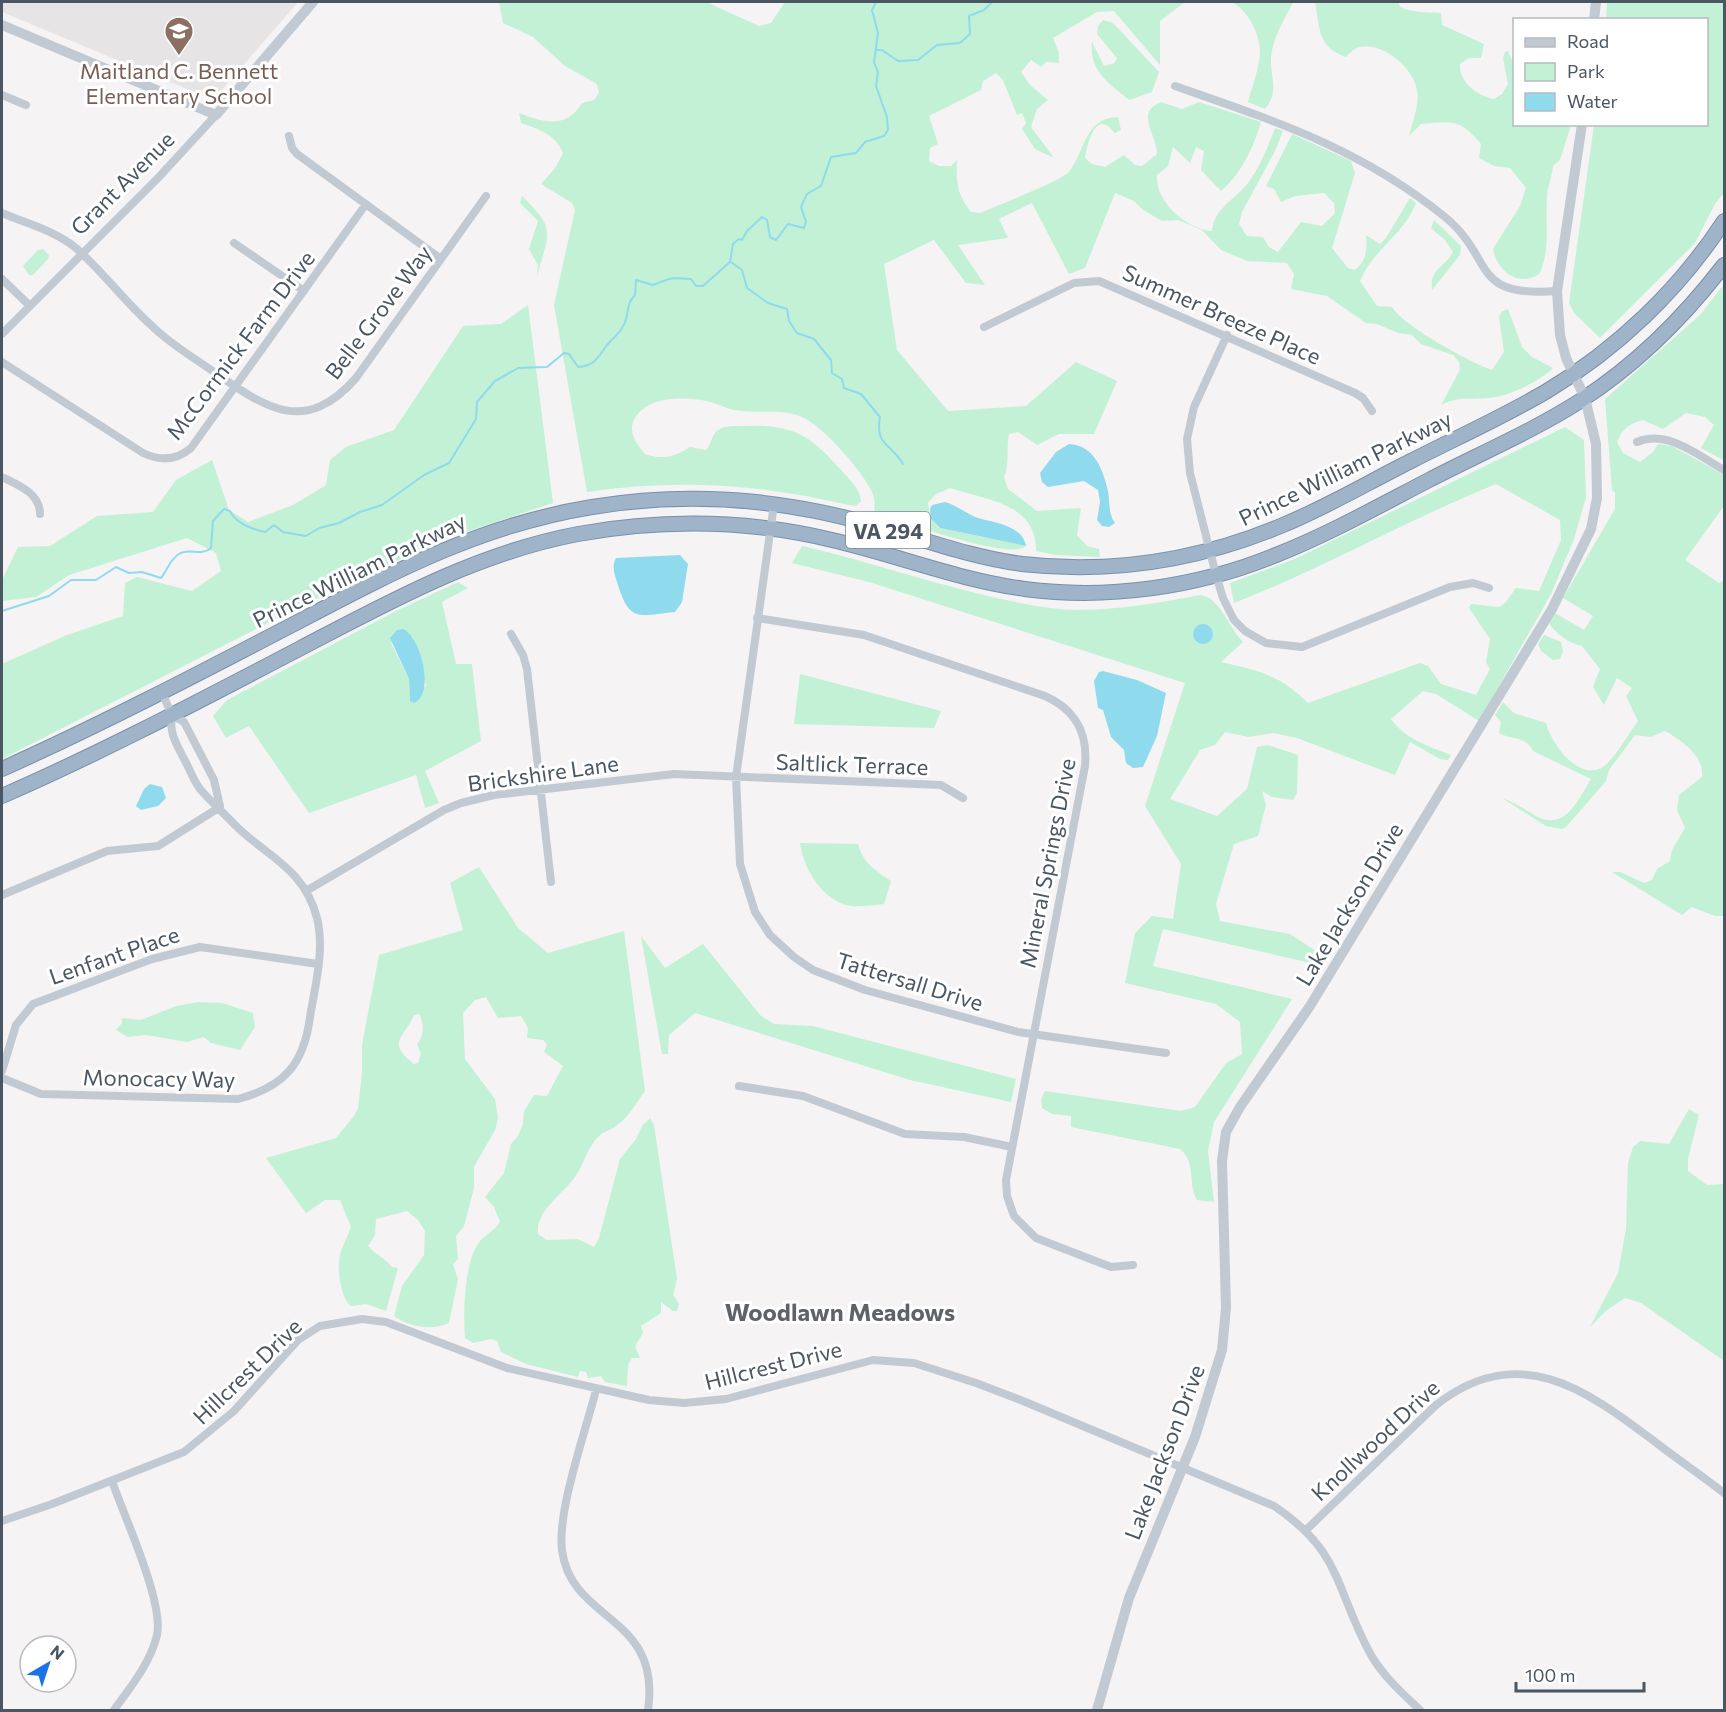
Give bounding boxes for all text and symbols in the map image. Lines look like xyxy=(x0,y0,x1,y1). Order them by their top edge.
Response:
school or university icon: Maitland C. Bennett Elementary School xyxy=(163,15,195,57)
legend xyxy=(1513,18,1708,126)
text: Road xyxy=(1567,30,1609,52)
place label: Maitland C. Bennett Elementary School xyxy=(80,57,278,109)
text: Park xyxy=(1567,60,1605,82)
text: Water xyxy=(1567,90,1618,112)
street label: Grant Avenue xyxy=(65,126,179,240)
street label: Belle Grove Way xyxy=(319,240,437,384)
street label: McCormick Farm Drive xyxy=(160,245,320,445)
street label: Summer Breeze Place xyxy=(1119,258,1325,370)
street label: Prince William Parkway xyxy=(1234,405,1456,531)
street label: Prince William Parkway xyxy=(248,507,470,633)
road number: VA 294 xyxy=(846,512,930,548)
street label: Saltlick Terrace xyxy=(775,748,929,780)
street label: Brickshire Lane xyxy=(466,749,620,797)
street label: Mineral Springs Drive xyxy=(1013,756,1081,970)
street label: Lake Jackson Drive xyxy=(1290,818,1408,990)
street label: Lenfant Place xyxy=(45,920,183,990)
street label: Tattersall Drive xyxy=(834,946,986,1016)
street label: Monocacy Way xyxy=(82,1063,236,1093)
district label: Woodlawn Meadows xyxy=(725,1297,955,1326)
street label: Hillcrest Drive xyxy=(187,1312,307,1430)
street label: Hillcrest Drive xyxy=(702,1335,844,1395)
street label: Lake Jackson Drive xyxy=(1118,1361,1210,1543)
street label: Knollwood Drive xyxy=(1305,1374,1445,1506)
north arrow xyxy=(18,1634,78,1694)
text: N xyxy=(47,1641,68,1663)
scale bar xyxy=(1516,1655,1644,1693)
text: 100 m xyxy=(1525,1664,1575,1686)

